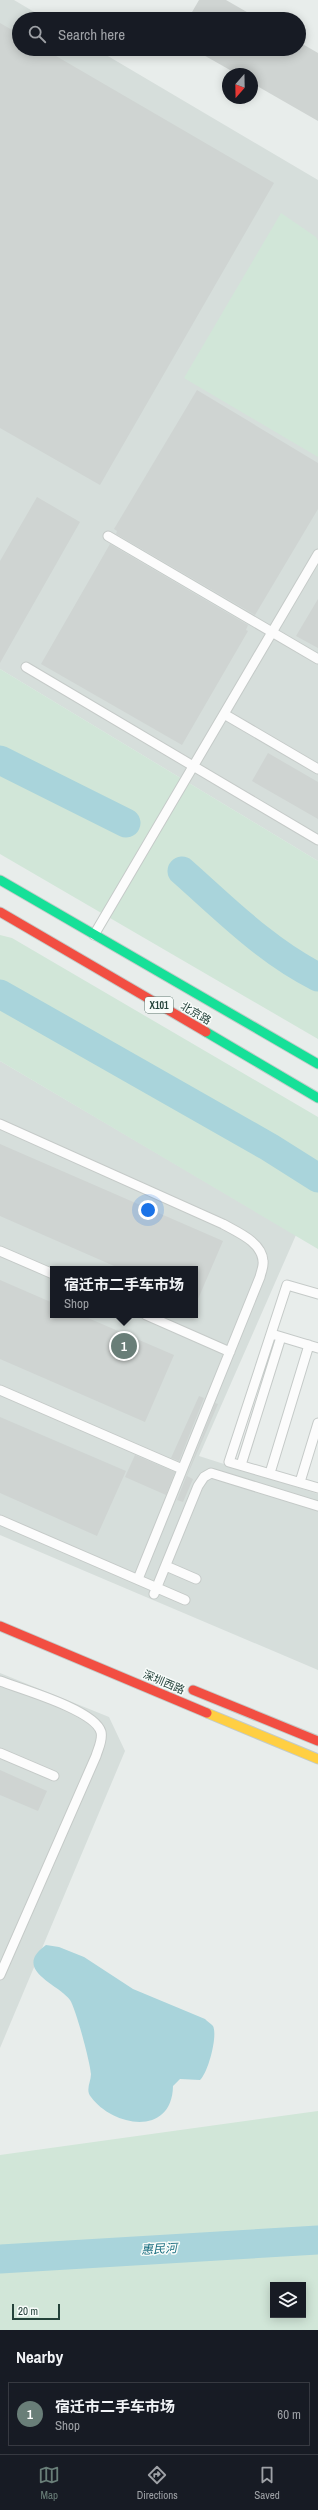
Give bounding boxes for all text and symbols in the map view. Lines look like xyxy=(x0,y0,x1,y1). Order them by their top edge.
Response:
search box xyxy=(12,12,306,56)
icon: search xyxy=(26,23,48,45)
text: Search here xyxy=(58,24,125,45)
north arrow xyxy=(222,68,258,104)
road number: X101 xyxy=(145,997,173,1013)
street label: 北京路 xyxy=(178,999,214,1027)
your location xyxy=(138,1200,158,1220)
popup xyxy=(50,1266,198,1318)
text: 宿迁市二手车市场 xyxy=(64,1274,184,1295)
text: Shop xyxy=(64,1295,89,1312)
pin: 1 xyxy=(111,1331,137,1361)
street label: 深圳西路 xyxy=(141,1667,187,1697)
water label: 惠民河 xyxy=(141,2240,179,2258)
map controls xyxy=(270,2282,306,2318)
button: layers xyxy=(270,2282,306,2318)
scale bar xyxy=(12,2302,60,2321)
text: 20 m xyxy=(18,2304,38,2318)
text: Nearby xyxy=(16,2345,63,2368)
text: 宿迁市二手车市场 xyxy=(55,2396,175,2417)
text: 1 xyxy=(27,2406,33,2423)
text: 60 m xyxy=(277,2406,301,2423)
text: Shop xyxy=(55,2417,80,2434)
tab: Map xyxy=(38,2464,60,2502)
tab: Directions xyxy=(137,2464,178,2502)
tab: Saved xyxy=(254,2464,280,2502)

